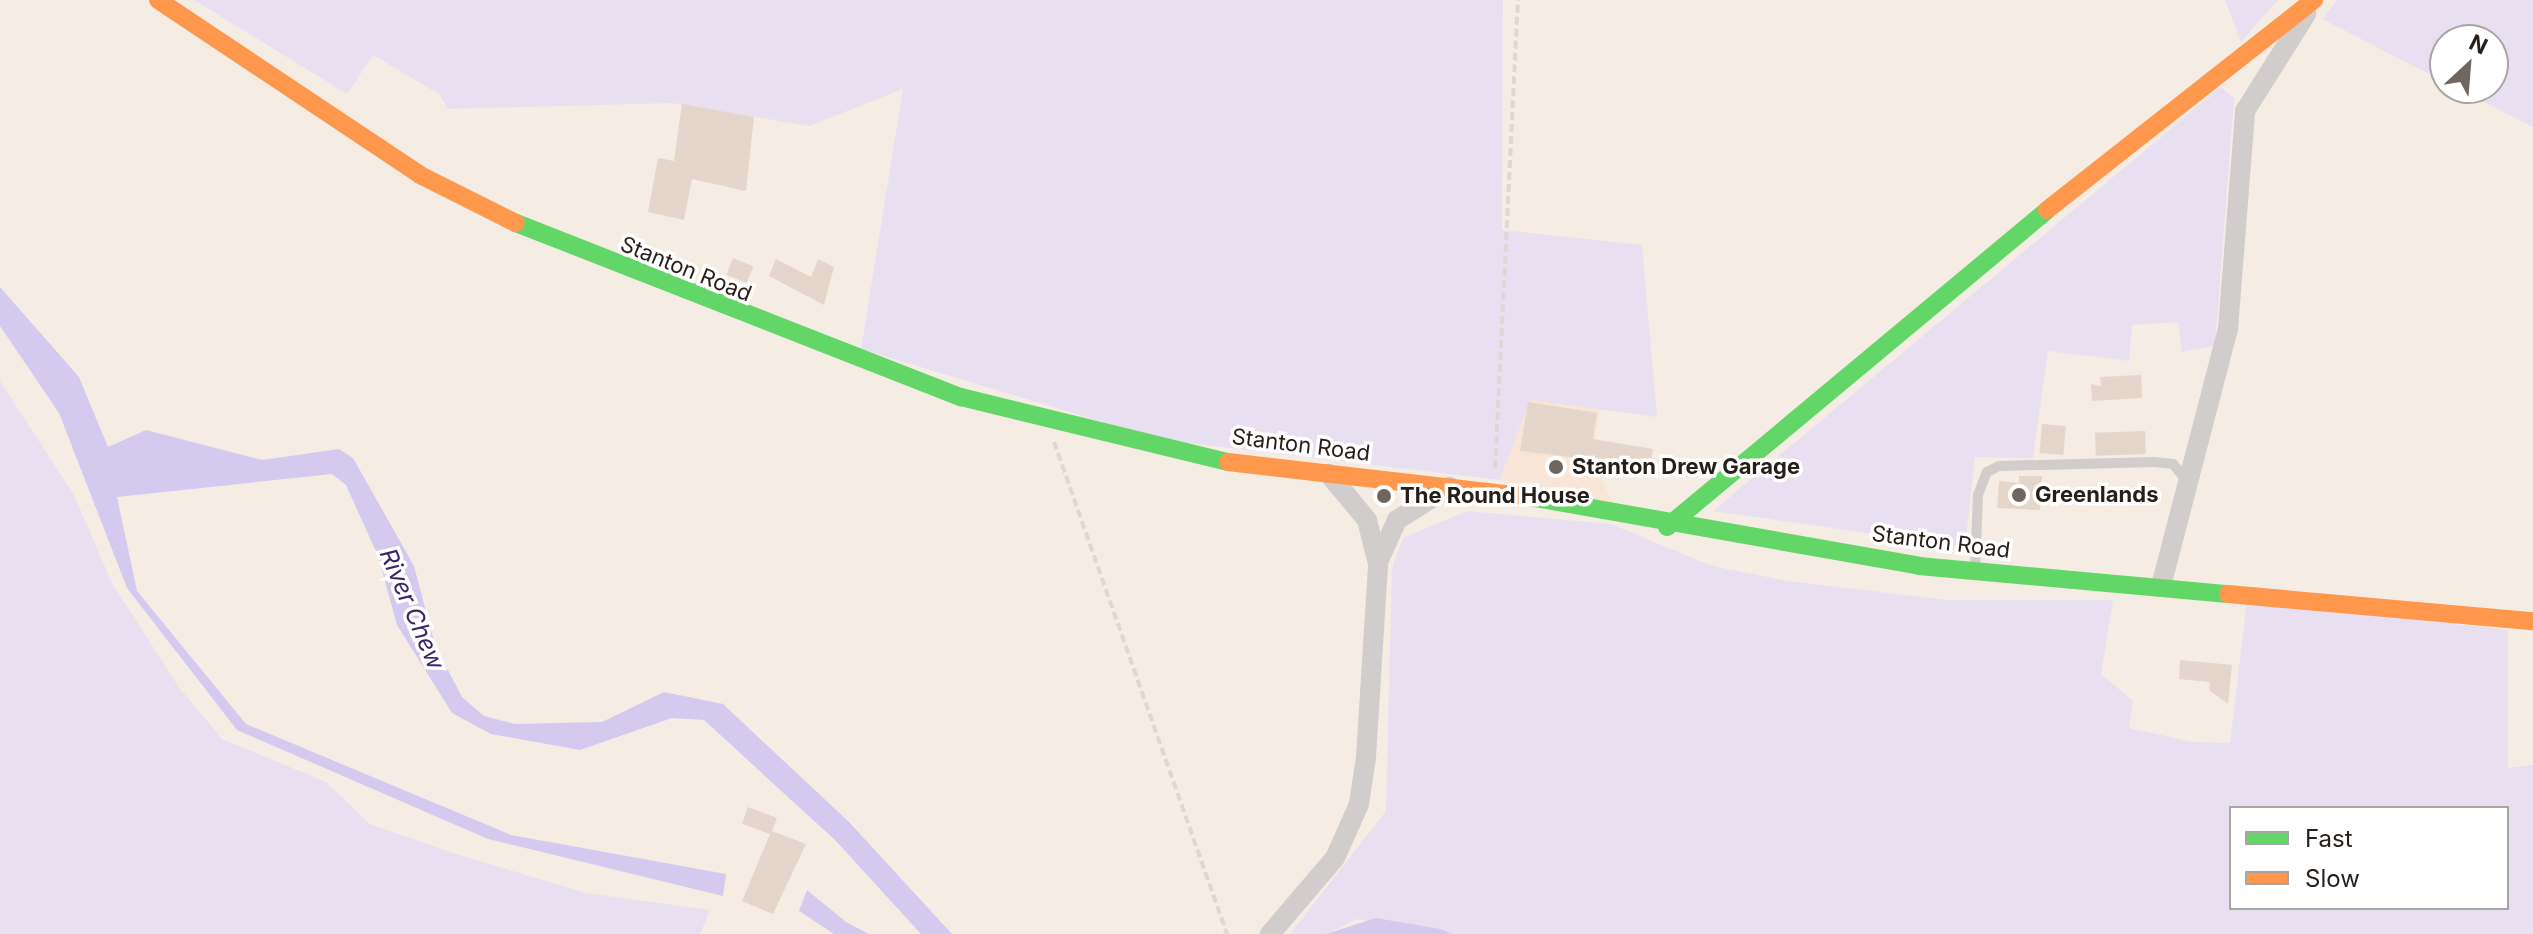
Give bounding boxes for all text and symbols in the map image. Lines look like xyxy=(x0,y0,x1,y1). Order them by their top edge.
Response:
north arrow xyxy=(2429,24,2509,104)
text: N xyxy=(2465,29,2492,60)
street label: Stanton Road xyxy=(617,231,755,307)
street label: Stanton Road xyxy=(1230,423,1372,467)
place label: Stanton Drew Garage xyxy=(1572,454,1800,480)
marker: Stanton Drew Garage xyxy=(1547,458,1565,476)
place label: Greenlands xyxy=(2035,482,2158,508)
place label: The Round House xyxy=(1400,483,1590,509)
marker: Greenlands xyxy=(2010,486,2028,504)
marker: The Round House xyxy=(1375,487,1393,505)
street label: Stanton Road xyxy=(1870,520,2012,564)
water label: River Chew xyxy=(374,544,450,674)
legend xyxy=(2229,806,2509,910)
text: Fast xyxy=(2305,824,2353,853)
text: Slow xyxy=(2305,864,2360,893)

